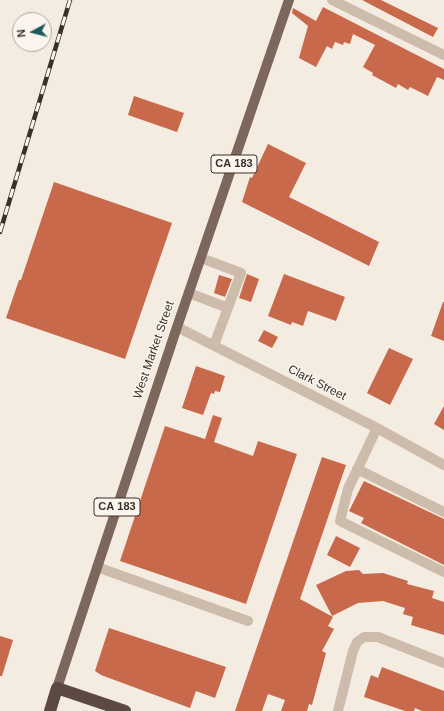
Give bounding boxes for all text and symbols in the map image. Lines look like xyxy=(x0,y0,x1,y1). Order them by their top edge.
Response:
north arrow xyxy=(12,12,52,52)
text: N xyxy=(15,29,28,38)
road number: CA 183 xyxy=(211,155,257,173)
street label: West Market Street xyxy=(131,299,177,401)
street label: Clark Street xyxy=(286,362,348,404)
road number: CA 183 xyxy=(94,498,140,516)

